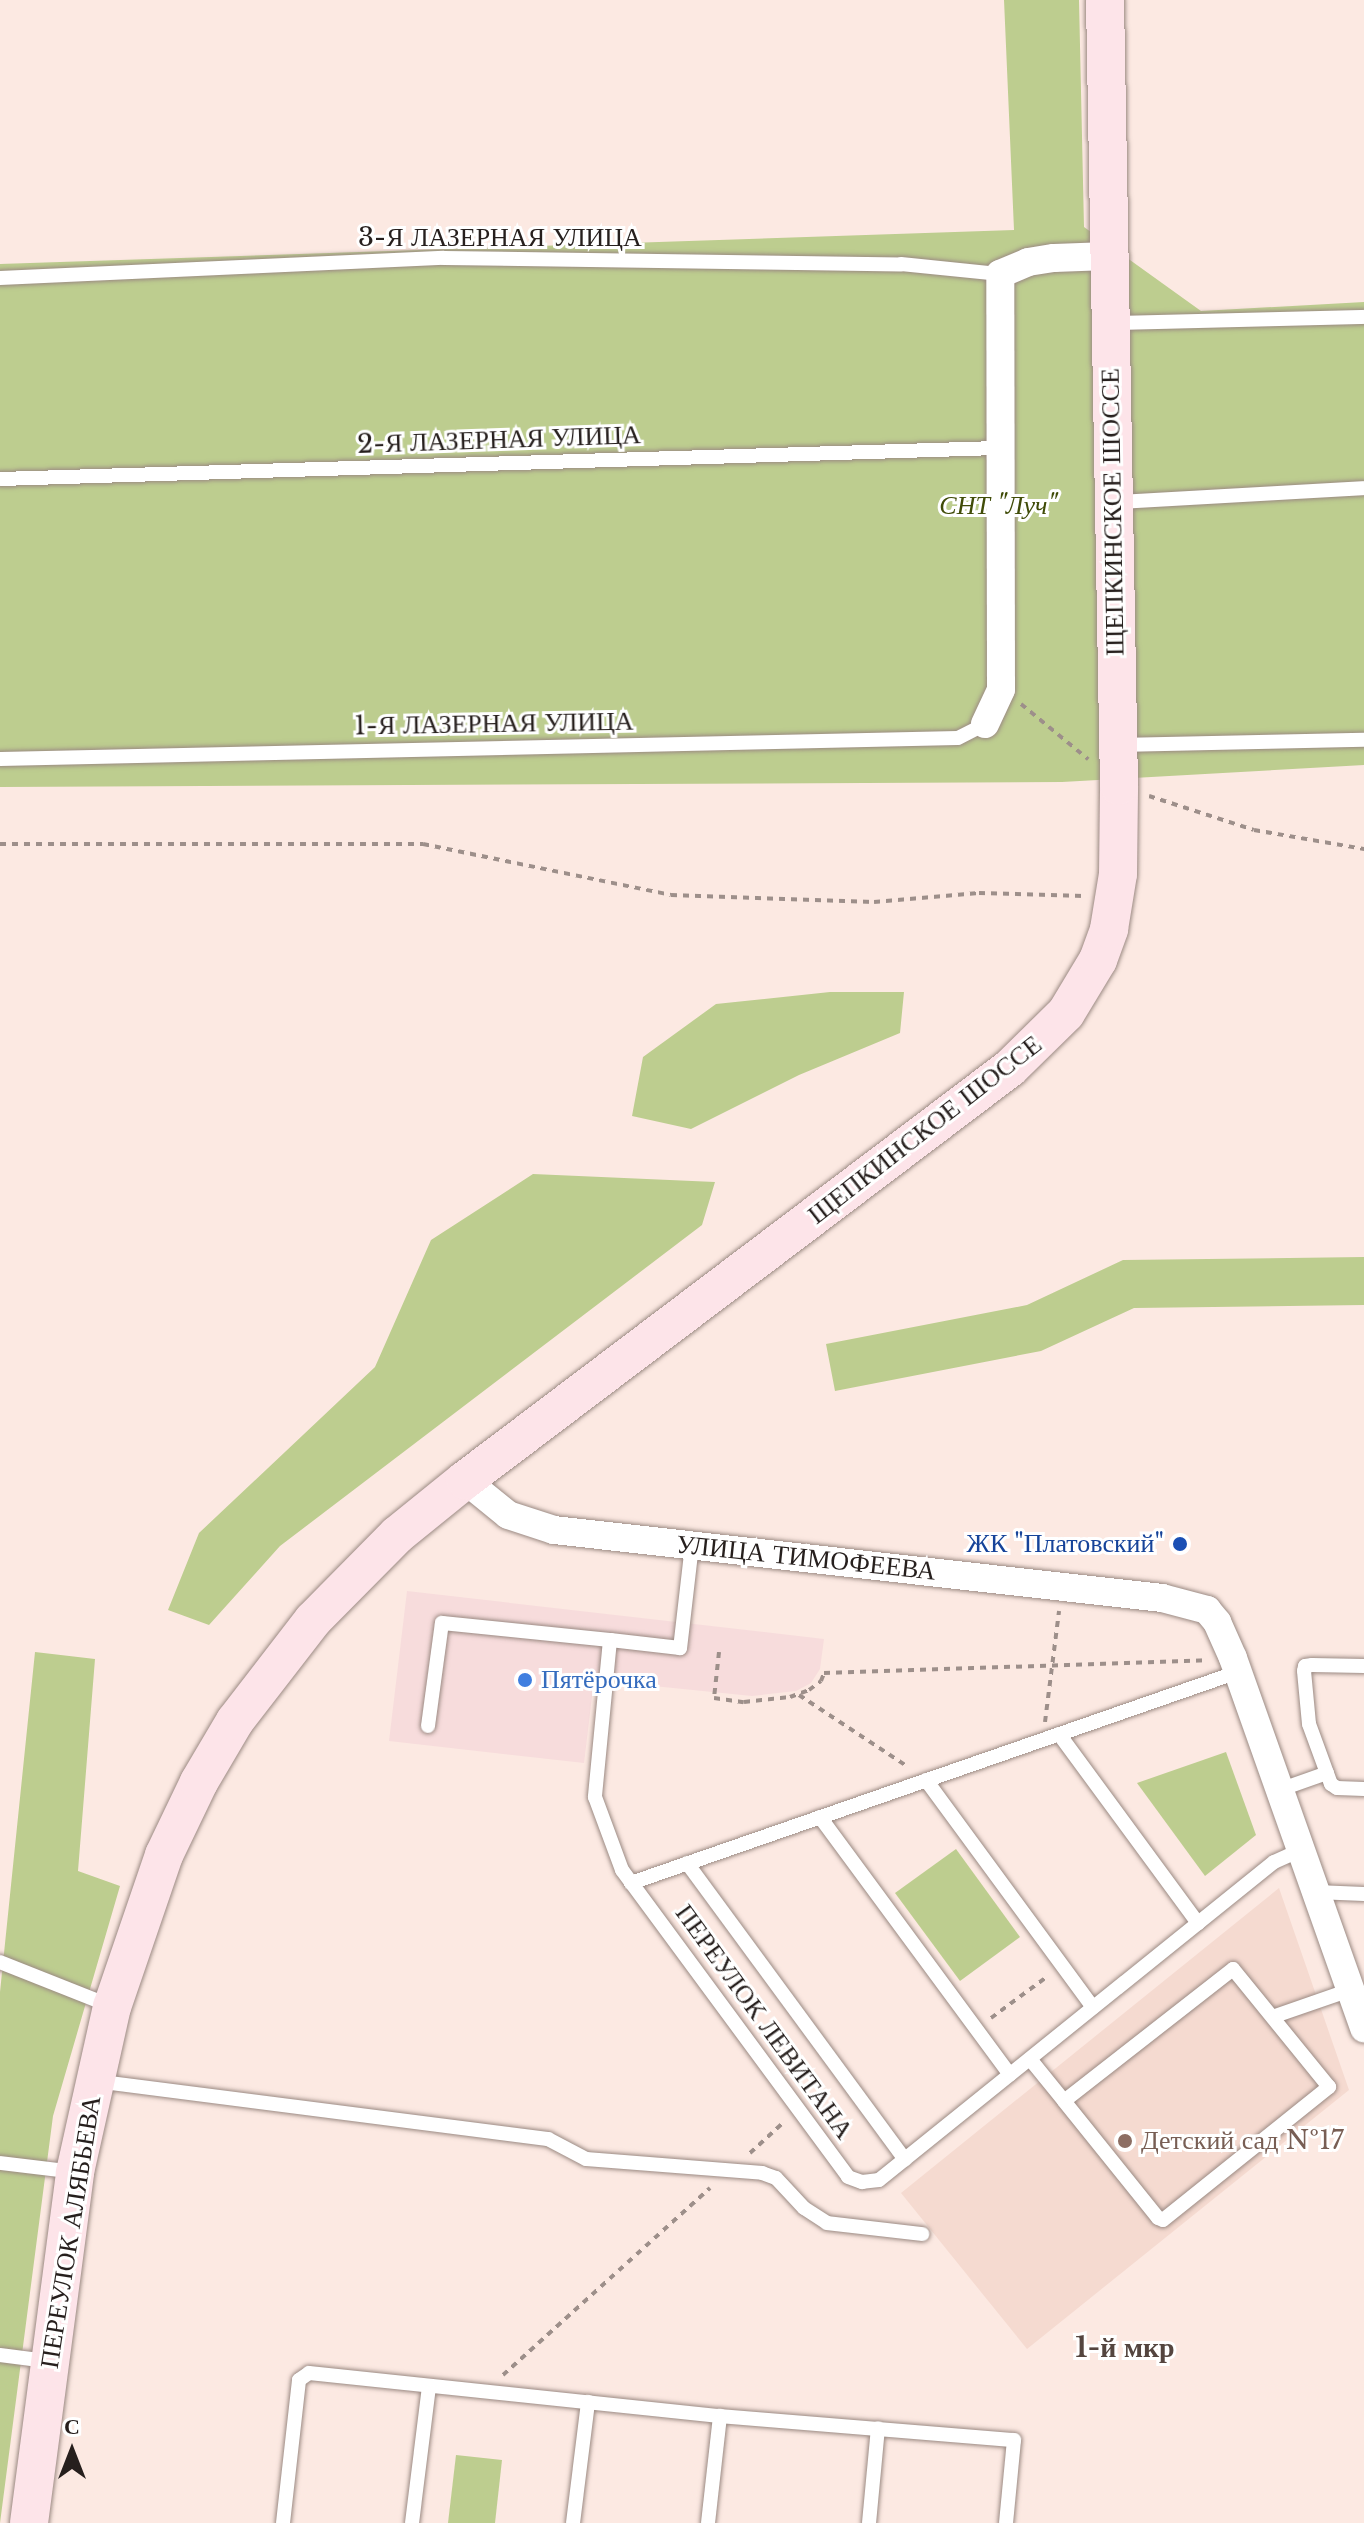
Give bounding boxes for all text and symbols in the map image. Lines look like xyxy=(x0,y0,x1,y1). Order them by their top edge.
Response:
street label: 3-Я ЛАЗЕРНАЯ УЛИЦА xyxy=(358,222,642,254)
street label: ЩЕПКИНСКОЕ ШОССЕ xyxy=(1095,368,1131,656)
street label: 2-Я ЛАЗЕРНАЯ УЛИЦА xyxy=(357,419,641,461)
park label: СНТ "Луч" xyxy=(939,490,1057,522)
street label: 1-Я ЛАЗЕРНАЯ УЛИЦА xyxy=(354,706,634,742)
street label: ЩЕПКИНСКОЕ ШОССЕ xyxy=(802,1029,1048,1231)
place label: ЖК "Платовский" xyxy=(966,1528,1164,1560)
street label: УЛИЦА ТИМОФЕЕВА xyxy=(675,1529,937,1587)
marker: ЖК "Платовский" xyxy=(1171,1535,1189,1553)
place label: Пятёрочка xyxy=(541,1664,657,1696)
marker: Пятёрочка xyxy=(516,1671,534,1689)
street label: ПЕРЕУЛОК ЛЕВИТАНА xyxy=(668,1899,860,2145)
street label: ПЕРЕУЛОК АЛЯБЬЕВА xyxy=(34,2093,108,2371)
place label: Детский сад №17 xyxy=(1141,2125,1344,2157)
marker: Детский сад №17 xyxy=(1116,2132,1134,2150)
district label: 1-й мкр xyxy=(1075,2331,1175,2365)
north arrow xyxy=(32,2411,112,2491)
text: С xyxy=(64,2413,80,2440)

